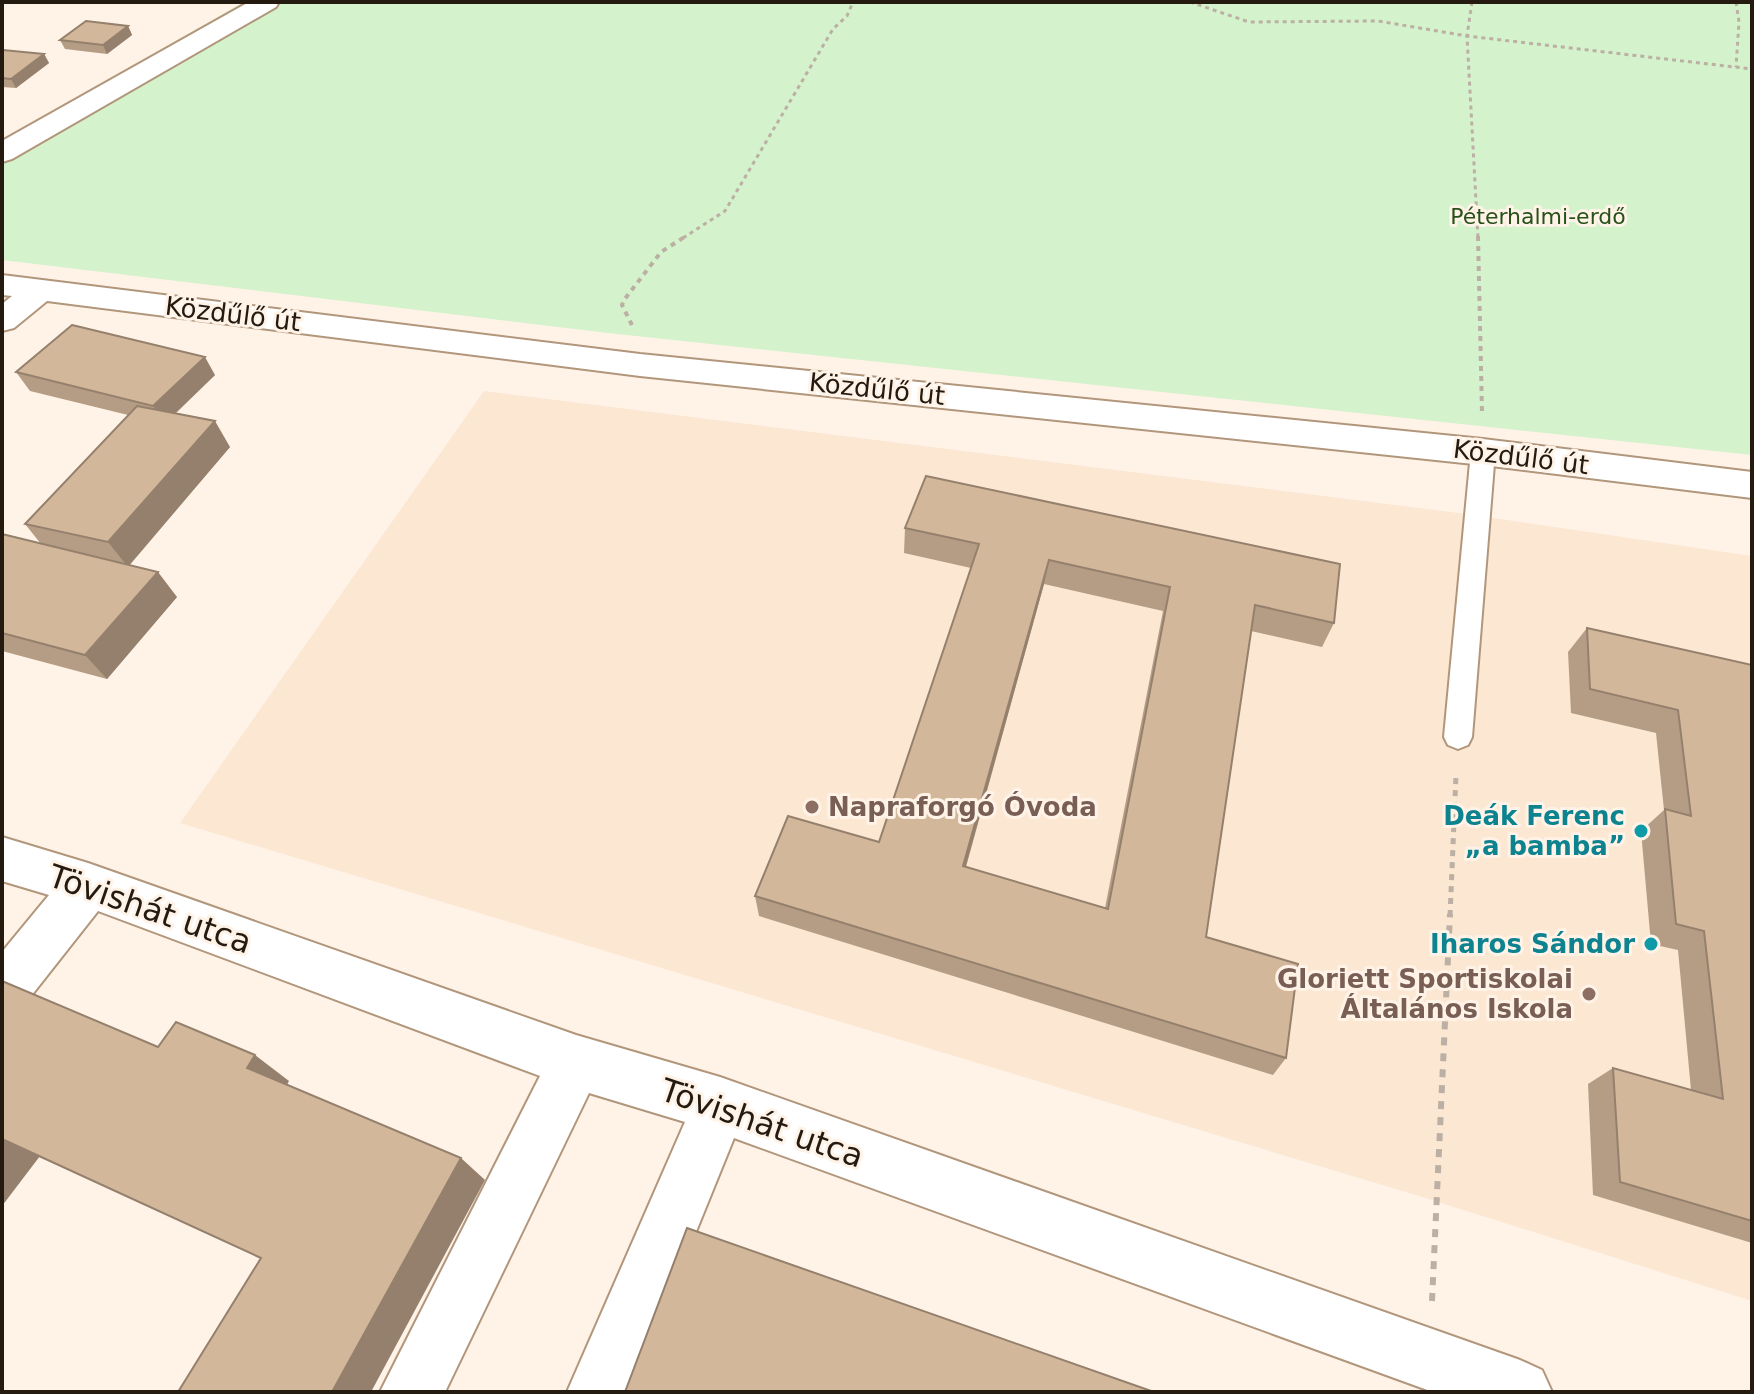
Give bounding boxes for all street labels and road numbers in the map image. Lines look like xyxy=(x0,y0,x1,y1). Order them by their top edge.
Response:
street label: Közdűlő út xyxy=(163,291,303,337)
street label: Közdűlő út xyxy=(808,367,946,411)
street label: Közdűlő út xyxy=(1451,434,1591,480)
street label: Tövishát utca xyxy=(43,856,256,961)
street label: Tövishát utca xyxy=(655,1070,868,1175)

